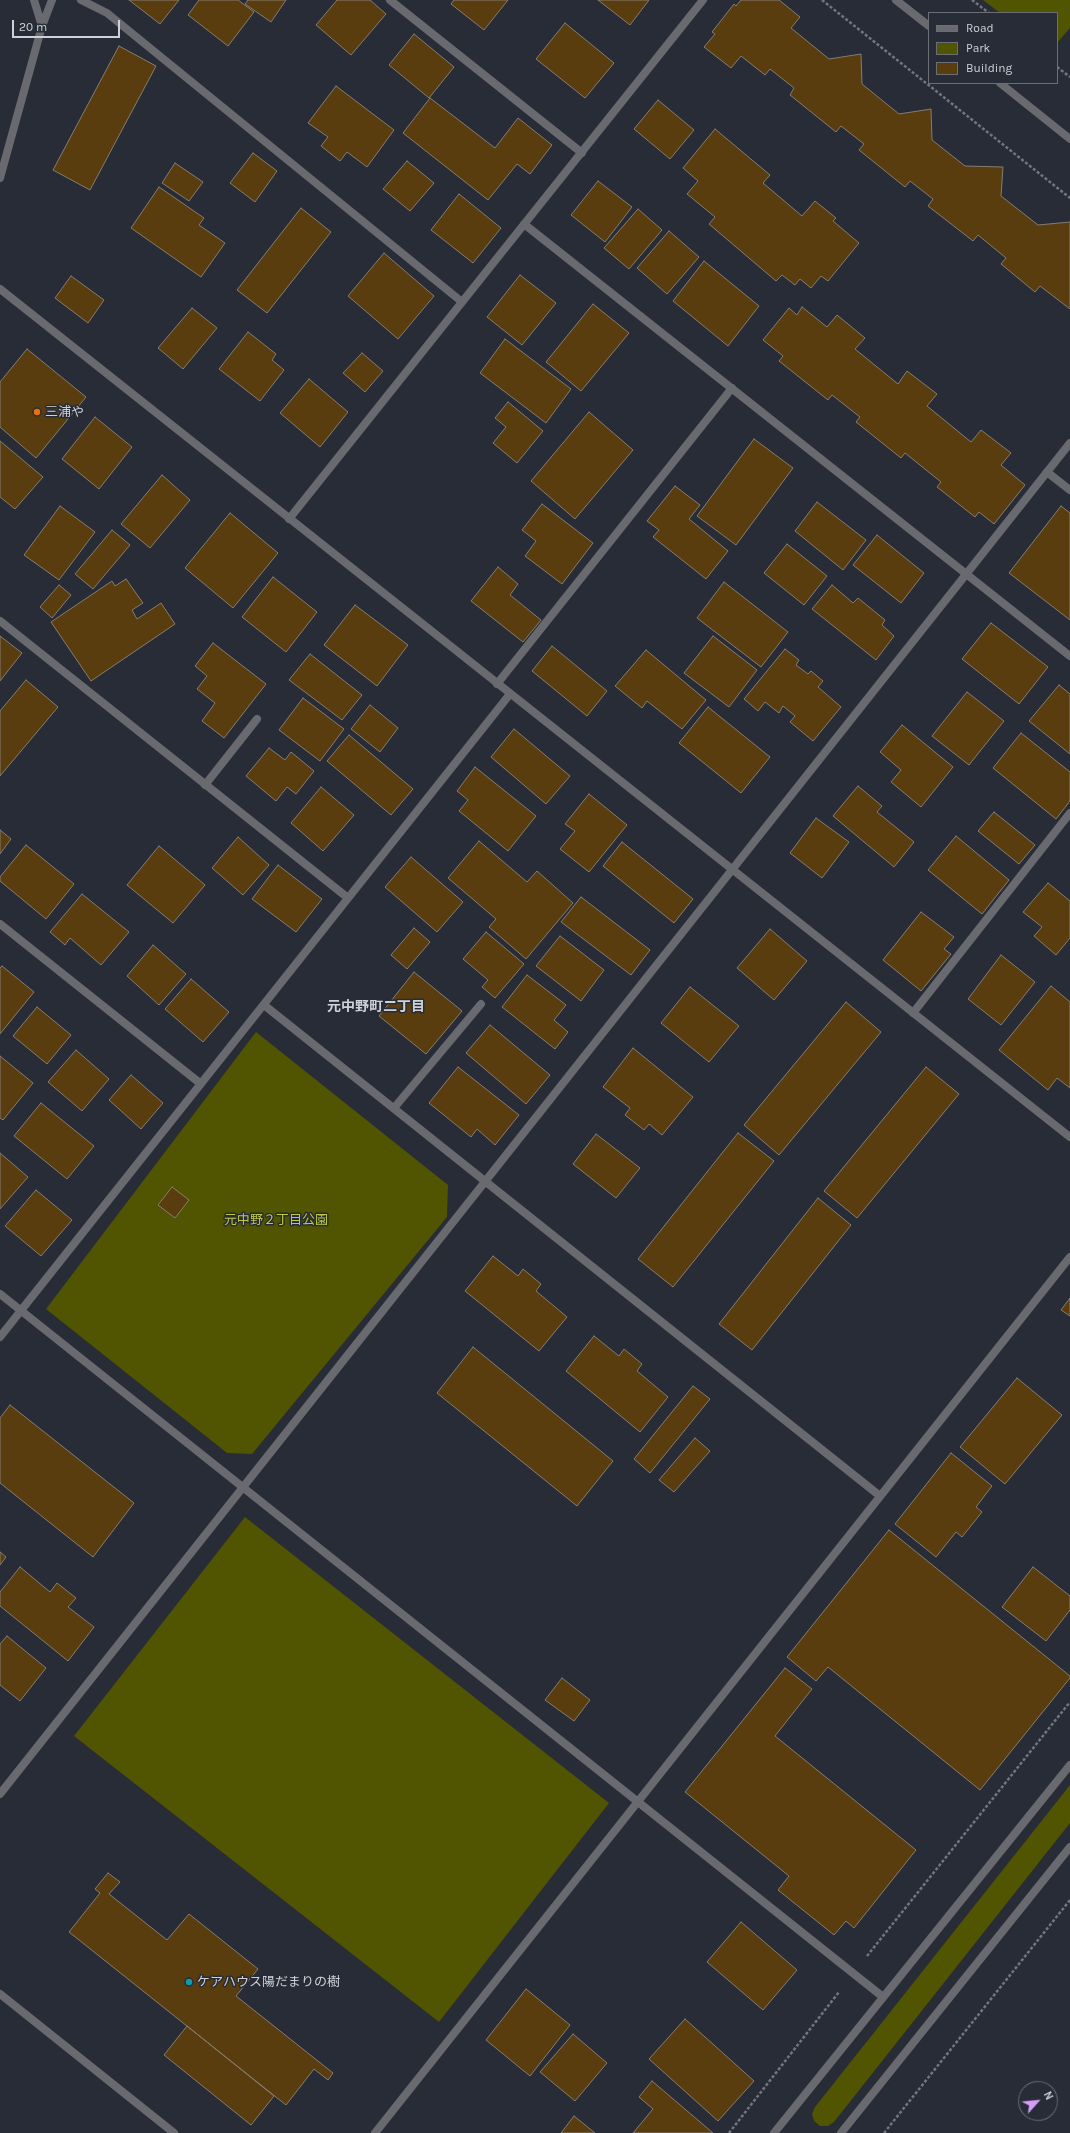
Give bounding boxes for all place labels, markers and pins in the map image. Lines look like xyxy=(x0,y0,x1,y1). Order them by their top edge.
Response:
place label: 三浦や xyxy=(45,404,84,420)
marker: 三浦や xyxy=(32,407,42,417)
place label: ケアハウス陽だまりの樹 xyxy=(197,1974,340,1990)
marker: ケアハウス陽だまりの樹 xyxy=(184,1977,194,1987)

